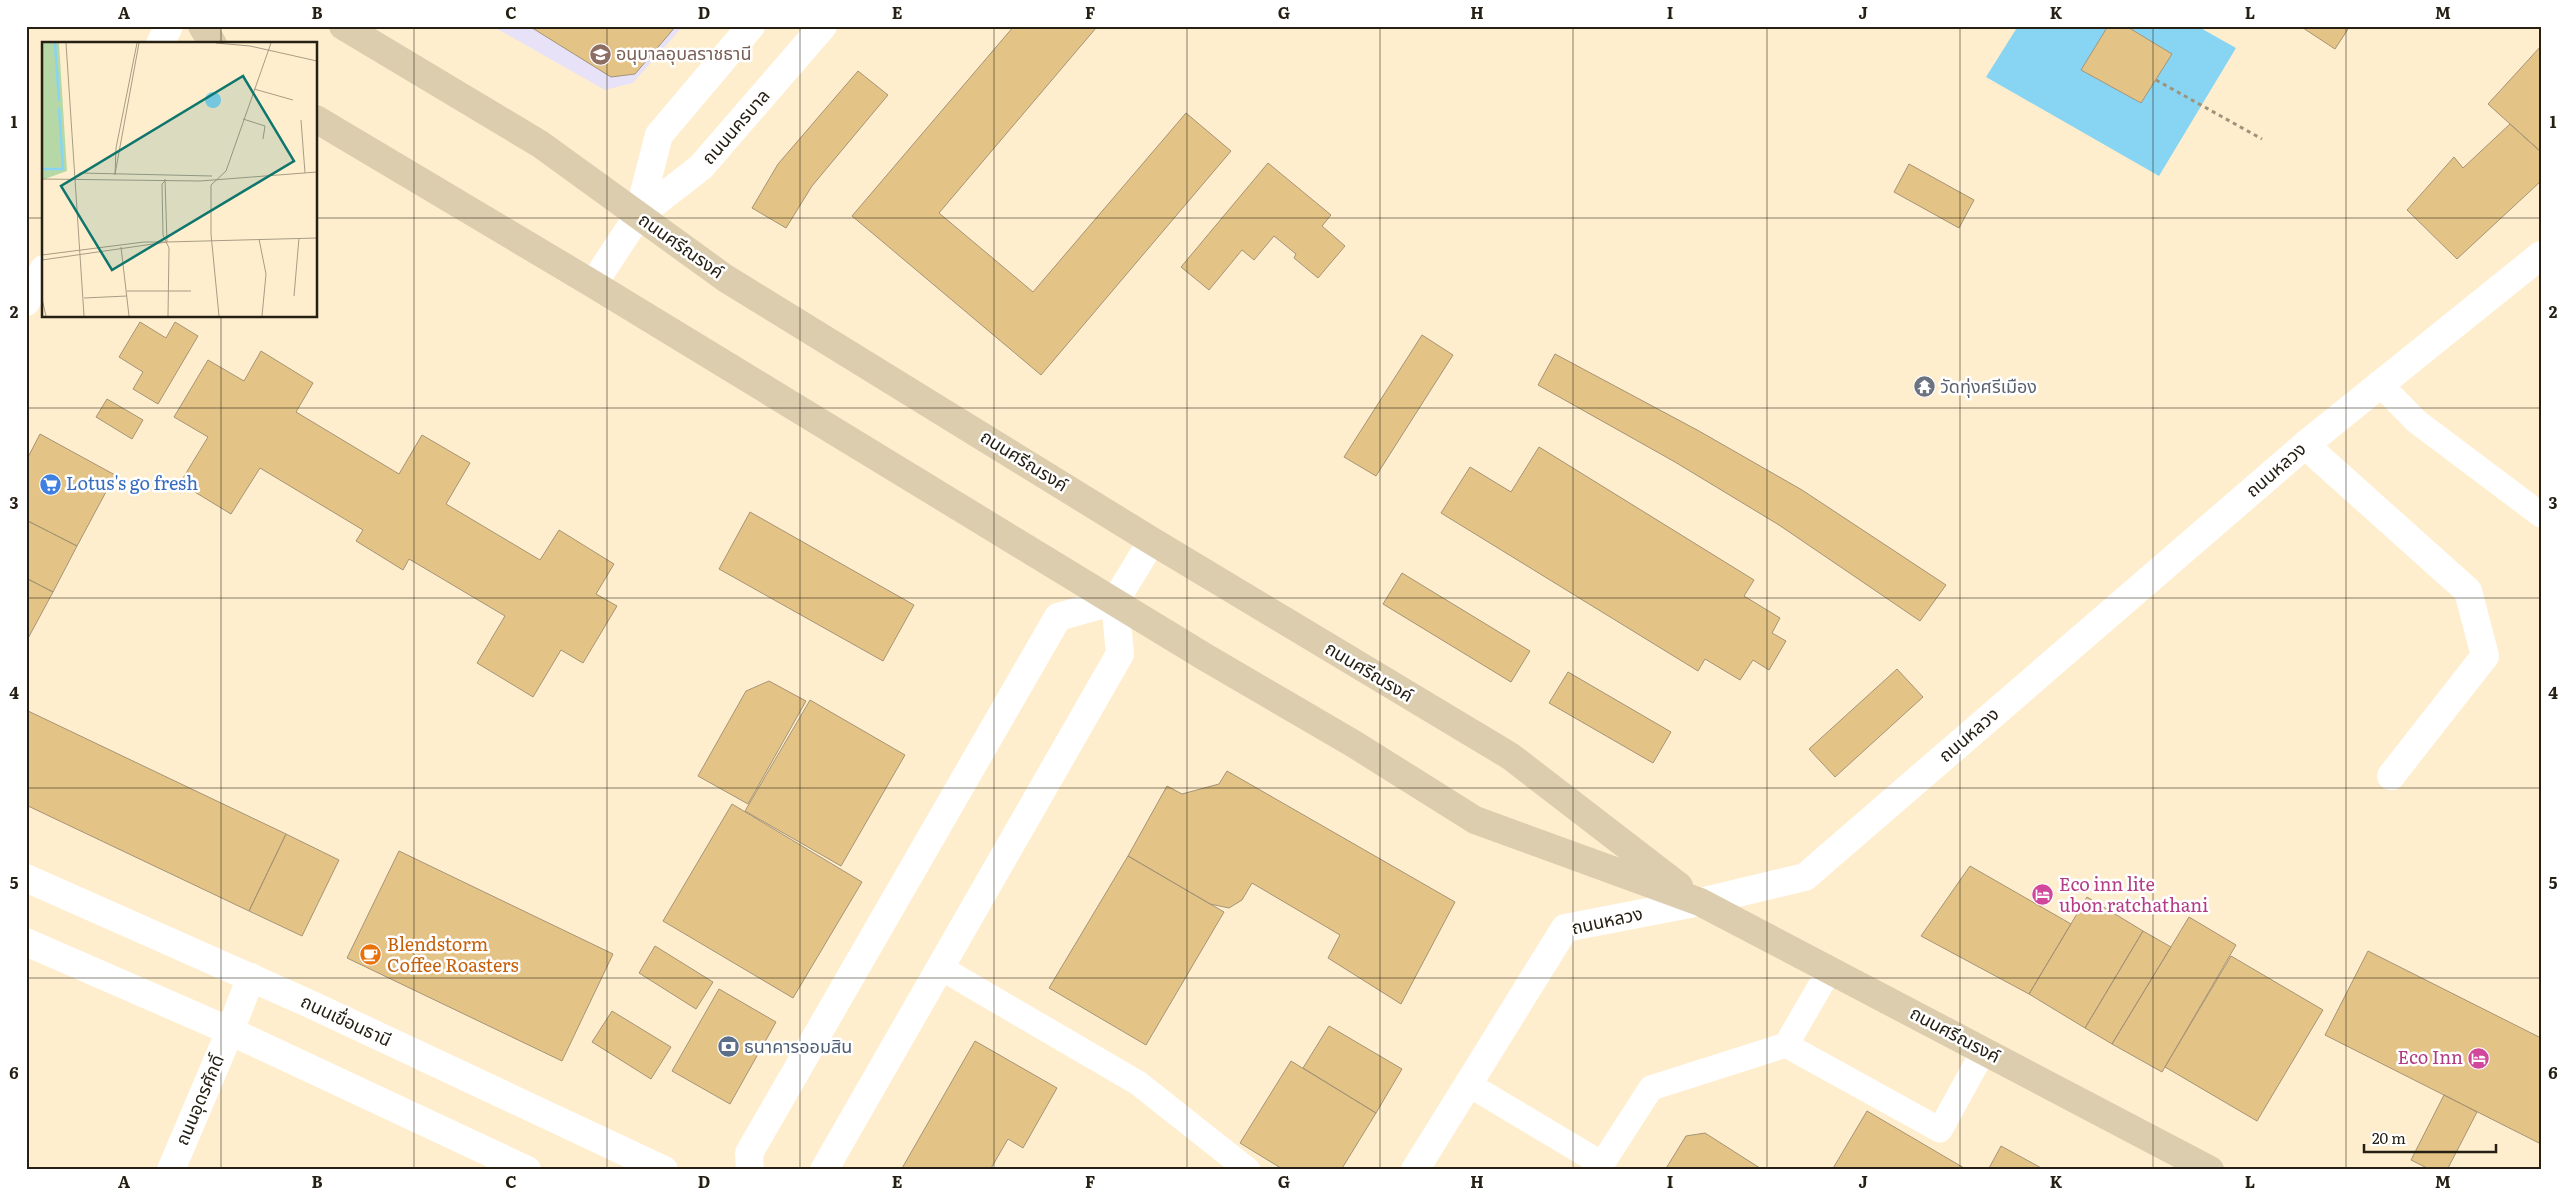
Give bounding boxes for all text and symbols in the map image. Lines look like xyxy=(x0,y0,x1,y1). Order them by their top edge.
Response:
text: A xyxy=(118,0,130,24)
text: B xyxy=(311,0,323,24)
text: C xyxy=(505,0,517,24)
text: D xyxy=(698,0,710,24)
text: E xyxy=(892,0,903,24)
text: F xyxy=(1085,0,1095,24)
text: G xyxy=(1278,0,1290,24)
text: H xyxy=(1470,0,1484,24)
text: I xyxy=(1667,0,1673,24)
text: J xyxy=(1858,0,1868,24)
text: K xyxy=(2050,0,2063,24)
text: L xyxy=(2245,0,2255,24)
text: M xyxy=(2435,0,2451,24)
place label: อนุบาลอุบลราชธานี xyxy=(616,39,751,66)
inset map xyxy=(42,42,318,318)
school or university icon: อนุบาลอุบลราชธานี xyxy=(588,42,612,66)
street label: ถนนนครบาล xyxy=(694,82,775,170)
text: 1 xyxy=(11,109,18,133)
text: 1 xyxy=(2550,109,2557,133)
street label: ถนนศรีณรงค์ xyxy=(634,205,730,284)
text: 2 xyxy=(10,299,19,323)
text: 2 xyxy=(2549,299,2558,323)
place label: วัดทุ่งศรีเมือง xyxy=(1940,372,2037,399)
temple icon: วัดทุ่งศรีเมือง xyxy=(1912,375,1936,399)
street label: ถนนศรีณรงค์ xyxy=(976,422,1074,497)
street label: ถนนหลวง xyxy=(2239,435,2311,503)
place label: Lotus's go fresh xyxy=(66,469,198,496)
supermarket icon: Lotus's go fresh xyxy=(38,472,62,496)
text: 3 xyxy=(10,490,19,514)
text: 3 xyxy=(2549,490,2558,514)
street label: ถนนศรีณรงค์ xyxy=(1320,634,1419,708)
text: 4 xyxy=(9,680,19,704)
text: 4 xyxy=(2548,680,2558,704)
street label: ถนนหลวง xyxy=(1932,700,2004,768)
text: 5 xyxy=(10,870,19,894)
place label: Eco inn lite ubon ratchathani xyxy=(2059,870,2208,918)
text: 5 xyxy=(2549,870,2558,894)
hotel icon: Eco inn lite ubon ratchathani xyxy=(2031,883,2055,907)
street label: ถนนหลวง xyxy=(1569,899,1645,940)
place label: Blendstorm Coffee Roasters xyxy=(387,930,519,978)
cafe icon: Blendstorm Coffee Roasters xyxy=(359,943,383,967)
street label: ถนนเขื่อนธานี xyxy=(297,987,396,1052)
street label: ถนนศรีณรงค์ xyxy=(1906,999,2006,1069)
place label: ธนาคารออมสิน xyxy=(744,1032,852,1059)
bank icon: ธนาคารออมสิน xyxy=(716,1035,740,1059)
place label: Eco Inn xyxy=(2397,1043,2463,1070)
hotel icon: Eco Inn xyxy=(2467,1046,2491,1070)
street label: ถนนอุดรศักดิ์ xyxy=(167,1050,230,1149)
text: 6 xyxy=(9,1060,19,1084)
text: 6 xyxy=(2548,1060,2558,1084)
scale bar xyxy=(2364,1121,2497,1153)
text: 20 m xyxy=(2372,1126,2406,1149)
text: A xyxy=(118,1169,130,1193)
text: B xyxy=(311,1169,323,1193)
text: C xyxy=(505,1169,517,1193)
text: D xyxy=(698,1169,710,1193)
text: E xyxy=(892,1169,903,1193)
text: F xyxy=(1085,1169,1095,1193)
text: G xyxy=(1278,1169,1290,1193)
text: H xyxy=(1470,1169,1484,1193)
text: I xyxy=(1667,1169,1673,1193)
text: J xyxy=(1858,1169,1868,1193)
text: K xyxy=(2050,1169,2063,1193)
text: L xyxy=(2245,1169,2255,1193)
text: M xyxy=(2435,1169,2451,1193)

